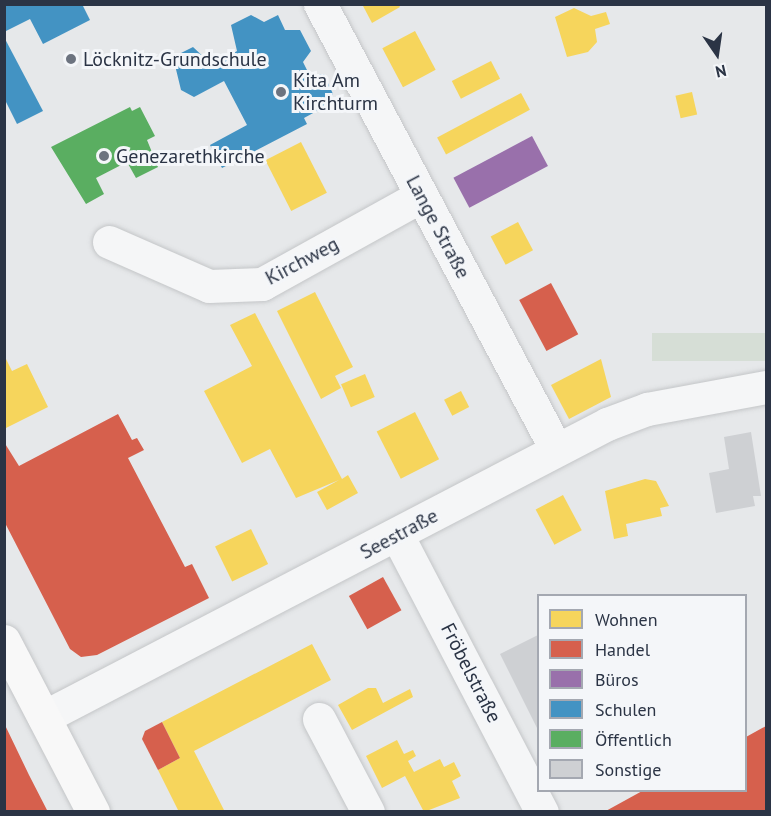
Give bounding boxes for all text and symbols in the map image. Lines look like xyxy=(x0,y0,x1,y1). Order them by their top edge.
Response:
north arrow xyxy=(687,24,747,84)
place label: Löcknitz-Grundschule xyxy=(83,47,267,71)
marker: Löcknitz-Grundschule xyxy=(64,52,78,66)
text: N xyxy=(714,61,728,82)
place label: Kita Am Kirchturm xyxy=(293,68,378,115)
marker: Kita Am Kirchturm xyxy=(274,85,288,99)
place label: Genezarethkirche xyxy=(116,144,265,168)
marker: Genezarethkirche xyxy=(97,149,111,163)
street label: Lange Straße xyxy=(401,171,475,283)
street label: Kirchweg xyxy=(261,232,343,290)
street label: Seestraße xyxy=(356,504,442,564)
legend xyxy=(537,594,747,792)
text: Wohnen xyxy=(595,608,657,631)
street label: Fröbelstraße xyxy=(436,619,506,727)
text: Handel xyxy=(595,638,650,661)
text: Büros xyxy=(595,668,639,691)
text: Schulen xyxy=(595,698,656,721)
text: Öffentlich xyxy=(595,728,672,751)
text: Sonstige xyxy=(595,758,661,781)

